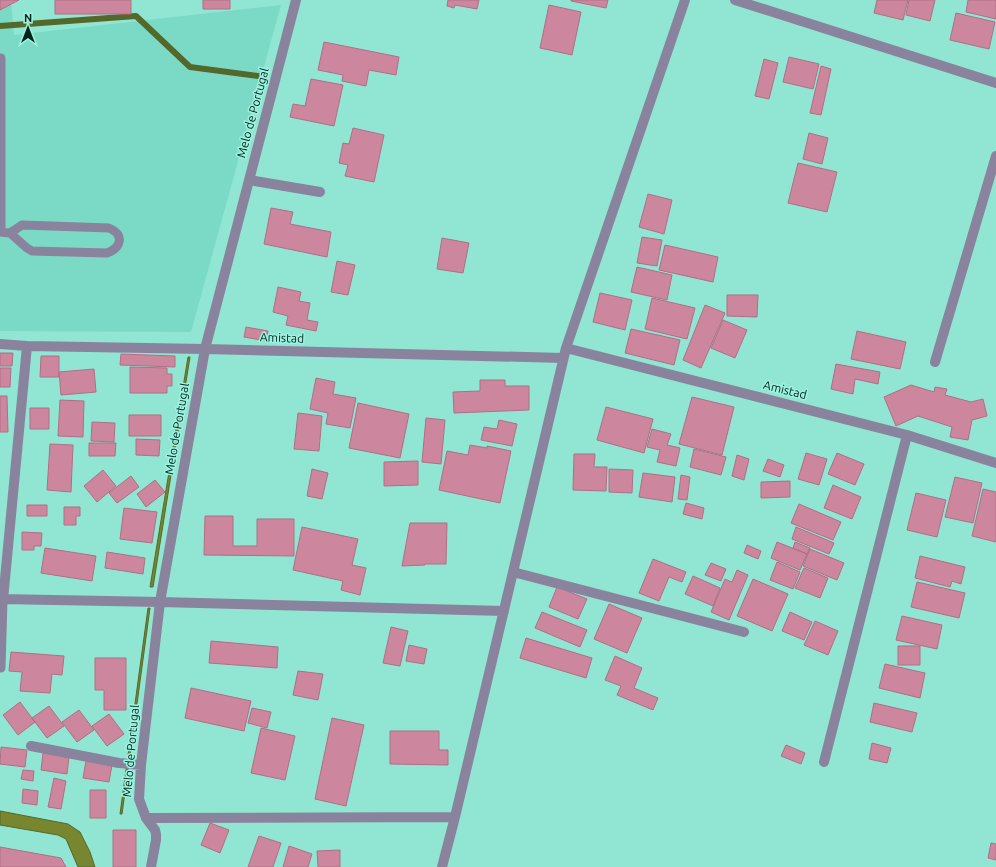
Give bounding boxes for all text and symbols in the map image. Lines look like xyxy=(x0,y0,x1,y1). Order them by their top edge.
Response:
north arrow xyxy=(8,8,48,48)
text: N xyxy=(24,12,32,24)
street label: Melo de Portugal xyxy=(234,66,271,159)
street label: Amistad xyxy=(260,330,304,345)
street label: Amistad xyxy=(762,378,808,401)
street label: Melo de Portugal xyxy=(162,382,191,476)
street label: Melo de Portugal xyxy=(120,704,141,798)

